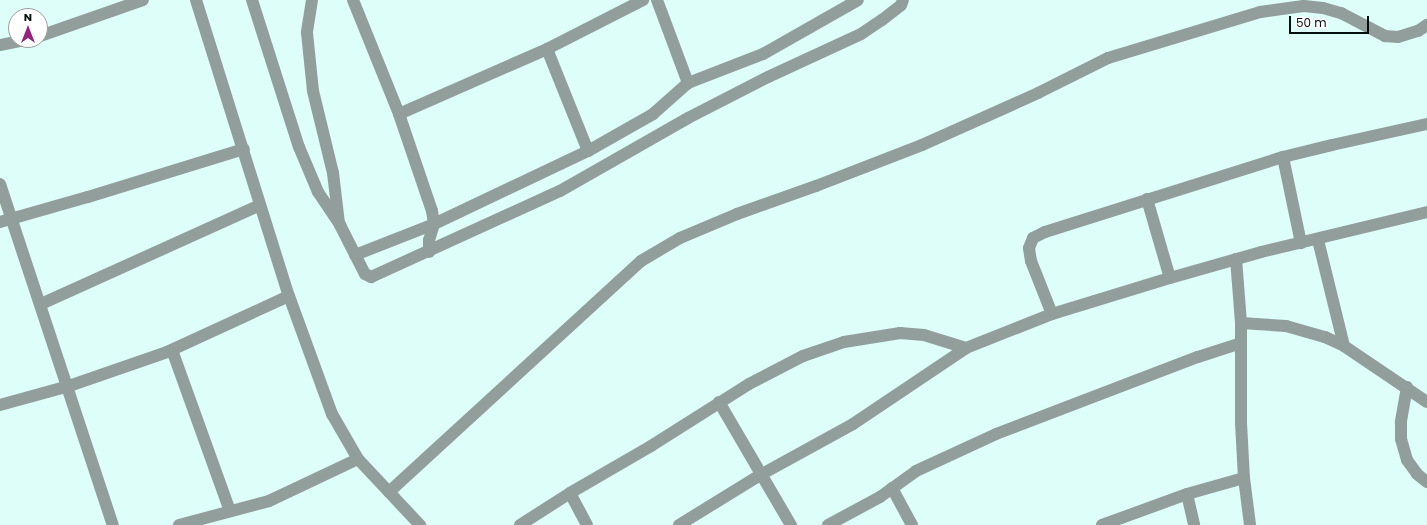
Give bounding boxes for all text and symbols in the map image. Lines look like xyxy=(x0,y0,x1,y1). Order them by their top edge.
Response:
north arrow xyxy=(8,8,48,48)
scale bar xyxy=(1291,8,1371,34)
text: N xyxy=(24,9,32,25)
text: 50 m xyxy=(1296,14,1327,31)

